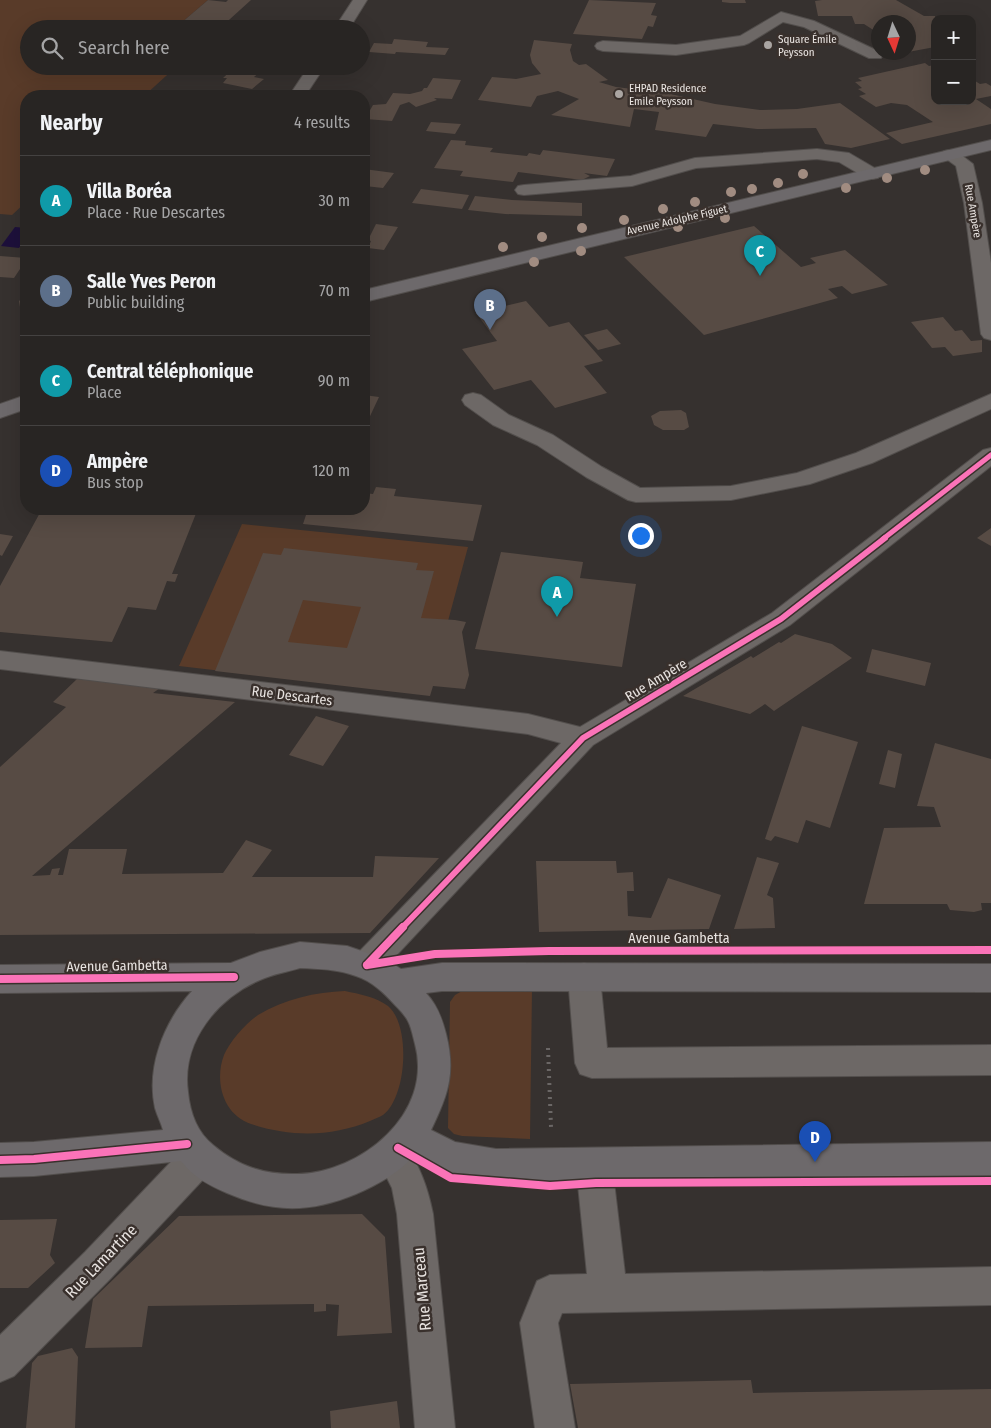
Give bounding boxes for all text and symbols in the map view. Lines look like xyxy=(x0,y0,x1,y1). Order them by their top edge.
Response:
north arrow xyxy=(871,15,916,60)
map controls xyxy=(931,15,976,105)
button: + xyxy=(931,15,976,60)
search box xyxy=(20,20,370,75)
place label: Square Émile Peysson xyxy=(778,32,837,59)
icon: search xyxy=(38,34,66,62)
text: Search here xyxy=(78,36,170,59)
marker: Square Émile Peysson xyxy=(762,39,774,51)
button: − xyxy=(931,60,976,105)
place label: EHPAD Residence Emile Peysson xyxy=(629,82,706,108)
marker: EHPAD Residence Emile Peysson xyxy=(613,88,625,100)
text: Nearby xyxy=(40,110,102,136)
text: 4 results xyxy=(294,113,350,132)
text: Villa Boréa xyxy=(87,180,172,203)
street label: Rue Ampère xyxy=(962,183,984,239)
text: A xyxy=(52,191,60,210)
text: 30 m xyxy=(318,191,350,210)
street label: Avenue Adolphe Figuet xyxy=(625,202,729,238)
text: Place · Rue Descartes xyxy=(87,203,225,222)
pin: C xyxy=(744,235,776,276)
text: Salle Yves Peron xyxy=(87,270,216,293)
text: B xyxy=(52,281,60,300)
text: 70 m xyxy=(319,281,350,300)
pin: B xyxy=(474,289,506,330)
text: Public building xyxy=(87,293,184,312)
text: Central téléphonique xyxy=(87,360,254,383)
text: C xyxy=(52,371,60,390)
text: 90 m xyxy=(318,371,350,390)
text: Place xyxy=(87,383,122,402)
text: Ampère xyxy=(87,450,148,473)
text: D xyxy=(51,461,61,480)
text: 120 m xyxy=(312,461,350,480)
text: Bus stop xyxy=(87,473,143,492)
your location xyxy=(628,523,654,549)
pin: A xyxy=(541,576,573,617)
street label: Rue Ampère xyxy=(622,655,690,705)
street label: Rue Descartes xyxy=(251,683,333,709)
street label: Avenue Gambetta xyxy=(628,930,730,947)
street label: Avenue Gambetta xyxy=(66,957,168,975)
pin: D xyxy=(799,1121,831,1162)
street label: Rue Lamartine xyxy=(61,1220,141,1302)
street label: Rue Marceau xyxy=(409,1247,435,1331)

